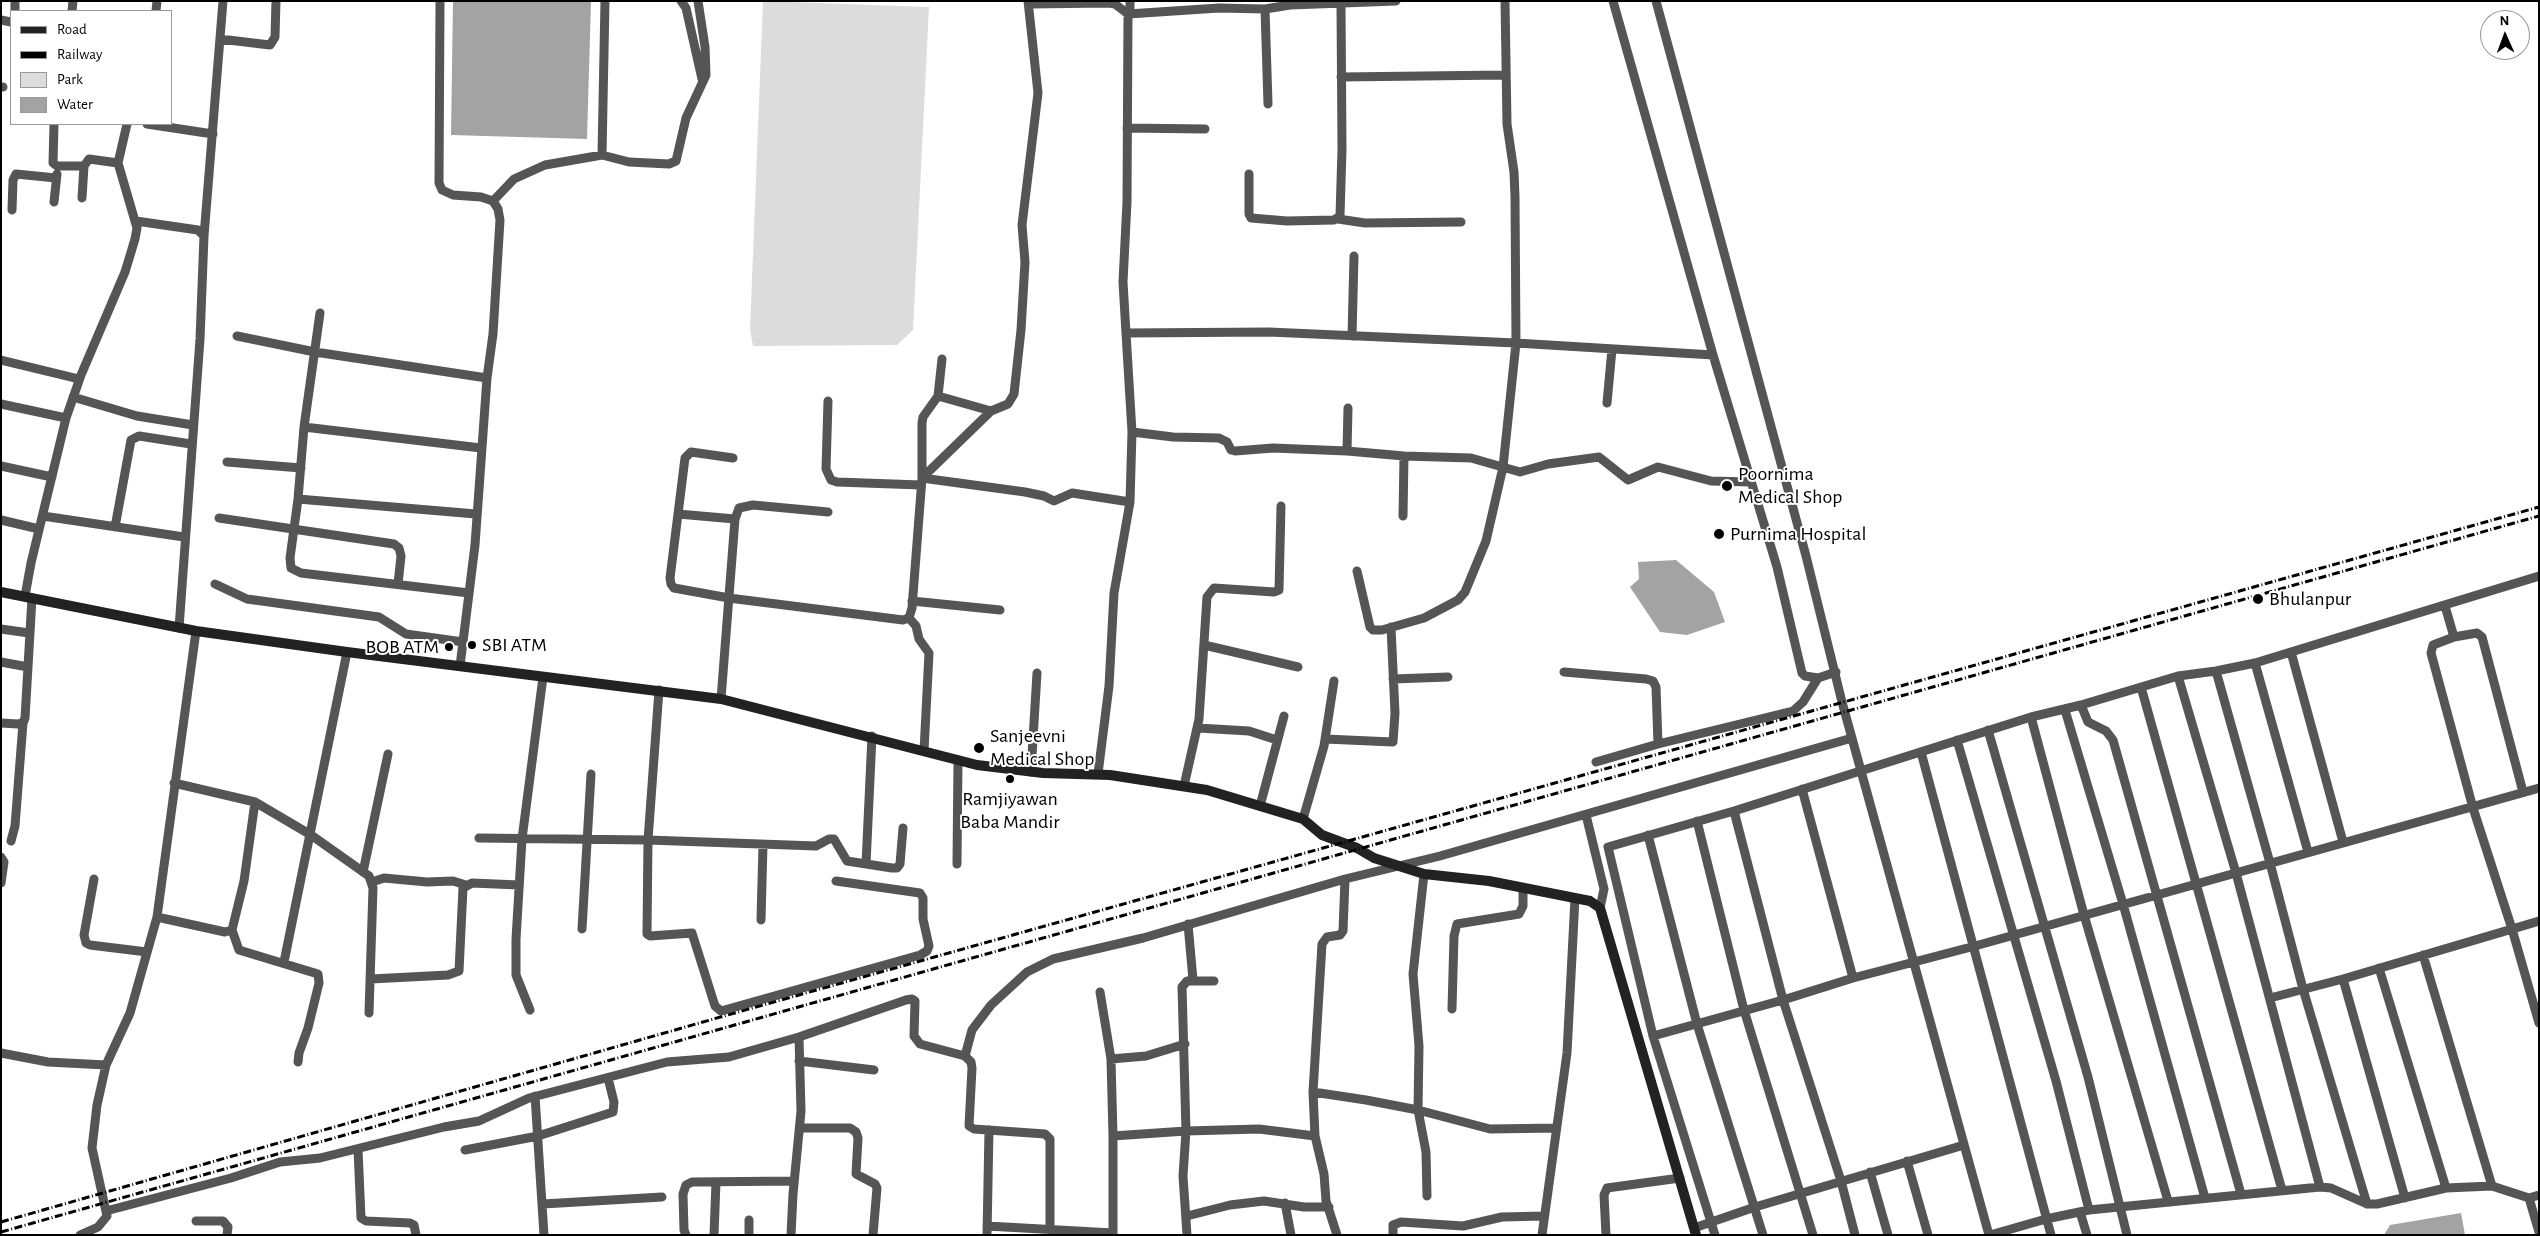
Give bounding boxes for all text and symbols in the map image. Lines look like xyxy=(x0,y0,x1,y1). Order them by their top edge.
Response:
legend xyxy=(10,10,172,125)
north arrow xyxy=(2480,10,2530,60)
text: N xyxy=(2499,14,2510,28)
text: Road xyxy=(57,22,87,37)
text: Railway xyxy=(57,47,102,62)
text: Park xyxy=(57,72,83,87)
text: Water xyxy=(57,97,93,112)
place label: Poornima Medical Shop xyxy=(1738,462,1842,509)
marker: Poornima Medical Shop xyxy=(1720,479,1734,493)
place label: Purnima Hospital xyxy=(1730,522,1866,546)
marker: Purnima Hospital xyxy=(1712,527,1726,541)
place label: Bhulanpur xyxy=(2269,587,2351,611)
marker: Bhulanpur xyxy=(2251,592,2265,606)
place label: SBI ATM xyxy=(482,633,547,657)
place label: BOB ATM xyxy=(365,635,439,659)
marker: SBI ATM xyxy=(466,639,478,651)
marker: BOB ATM xyxy=(443,641,455,653)
place label: Sanjeevni Medical Shop xyxy=(990,724,1094,771)
marker: Sanjeevni Medical Shop xyxy=(972,741,986,755)
marker: Ramjiyawan Baba Mandir xyxy=(1004,773,1016,785)
place label: Ramjiyawan Baba Mandir xyxy=(960,787,1060,834)

